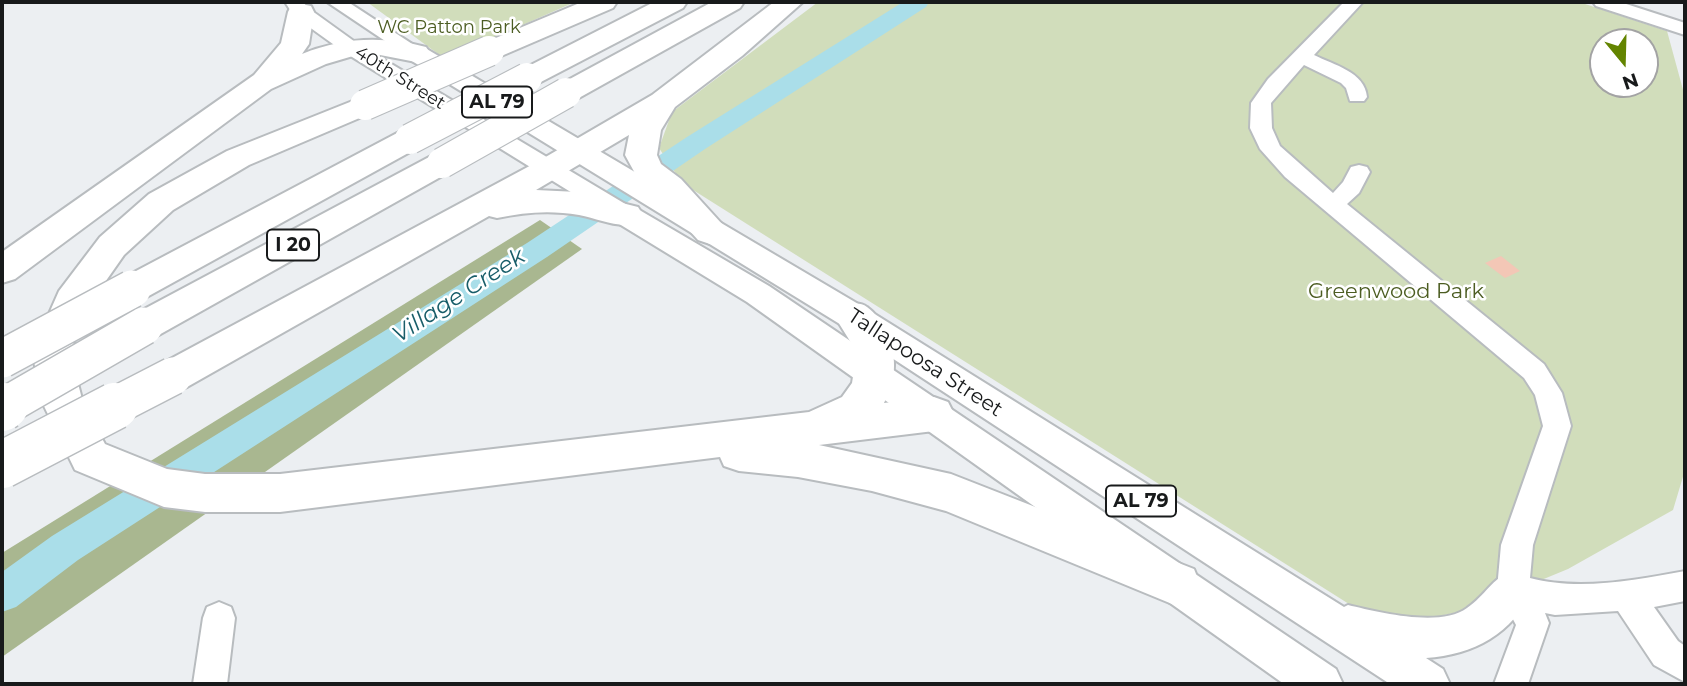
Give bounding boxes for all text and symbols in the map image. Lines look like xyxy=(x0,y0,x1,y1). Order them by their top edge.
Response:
park label: WC Patton Park xyxy=(377,17,521,39)
north arrow xyxy=(1589,28,1659,98)
street label: 40th Street xyxy=(351,42,449,114)
text: N xyxy=(1619,68,1641,95)
road number: AL 79 xyxy=(462,86,532,118)
road number: I 20 xyxy=(267,230,319,260)
water label: Village Creek xyxy=(388,243,530,349)
park label: Greenwood Park xyxy=(1308,279,1484,305)
street label: Tallapoosa Street xyxy=(843,303,1007,423)
road number: AL 79 xyxy=(1106,486,1176,516)

